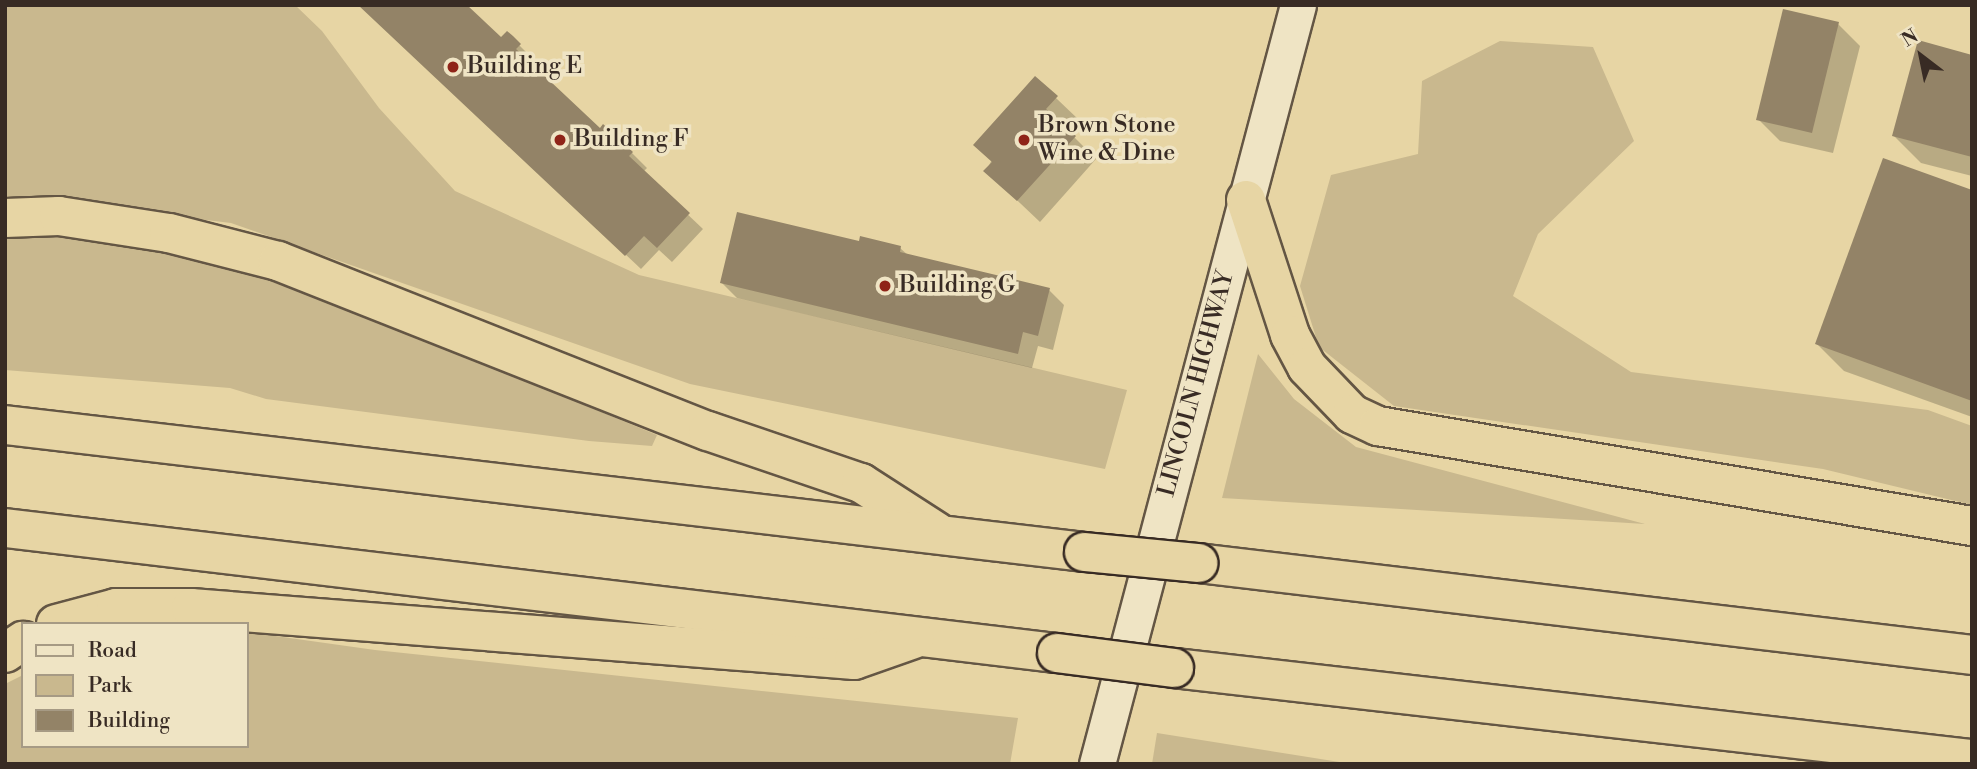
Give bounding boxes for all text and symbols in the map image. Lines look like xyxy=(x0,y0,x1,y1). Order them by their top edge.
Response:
north arrow xyxy=(1886,21,1956,91)
text: N xyxy=(1897,24,1923,52)
place label: Building E xyxy=(467,53,582,81)
marker: Building E xyxy=(445,59,461,75)
place label: Brown Stone Wine & Dine xyxy=(1038,112,1176,168)
place label: Building F xyxy=(574,126,689,154)
marker: Building F xyxy=(552,132,568,148)
marker: Brown Stone Wine & Dine xyxy=(1016,132,1032,148)
street label: LINCOLN HIGHWAY xyxy=(1153,268,1241,500)
place label: Building G xyxy=(899,272,1015,300)
marker: Building G xyxy=(877,278,893,294)
legend xyxy=(21,622,248,748)
text: Road xyxy=(88,638,137,664)
text: Park xyxy=(88,673,132,699)
text: Building xyxy=(88,708,170,734)

